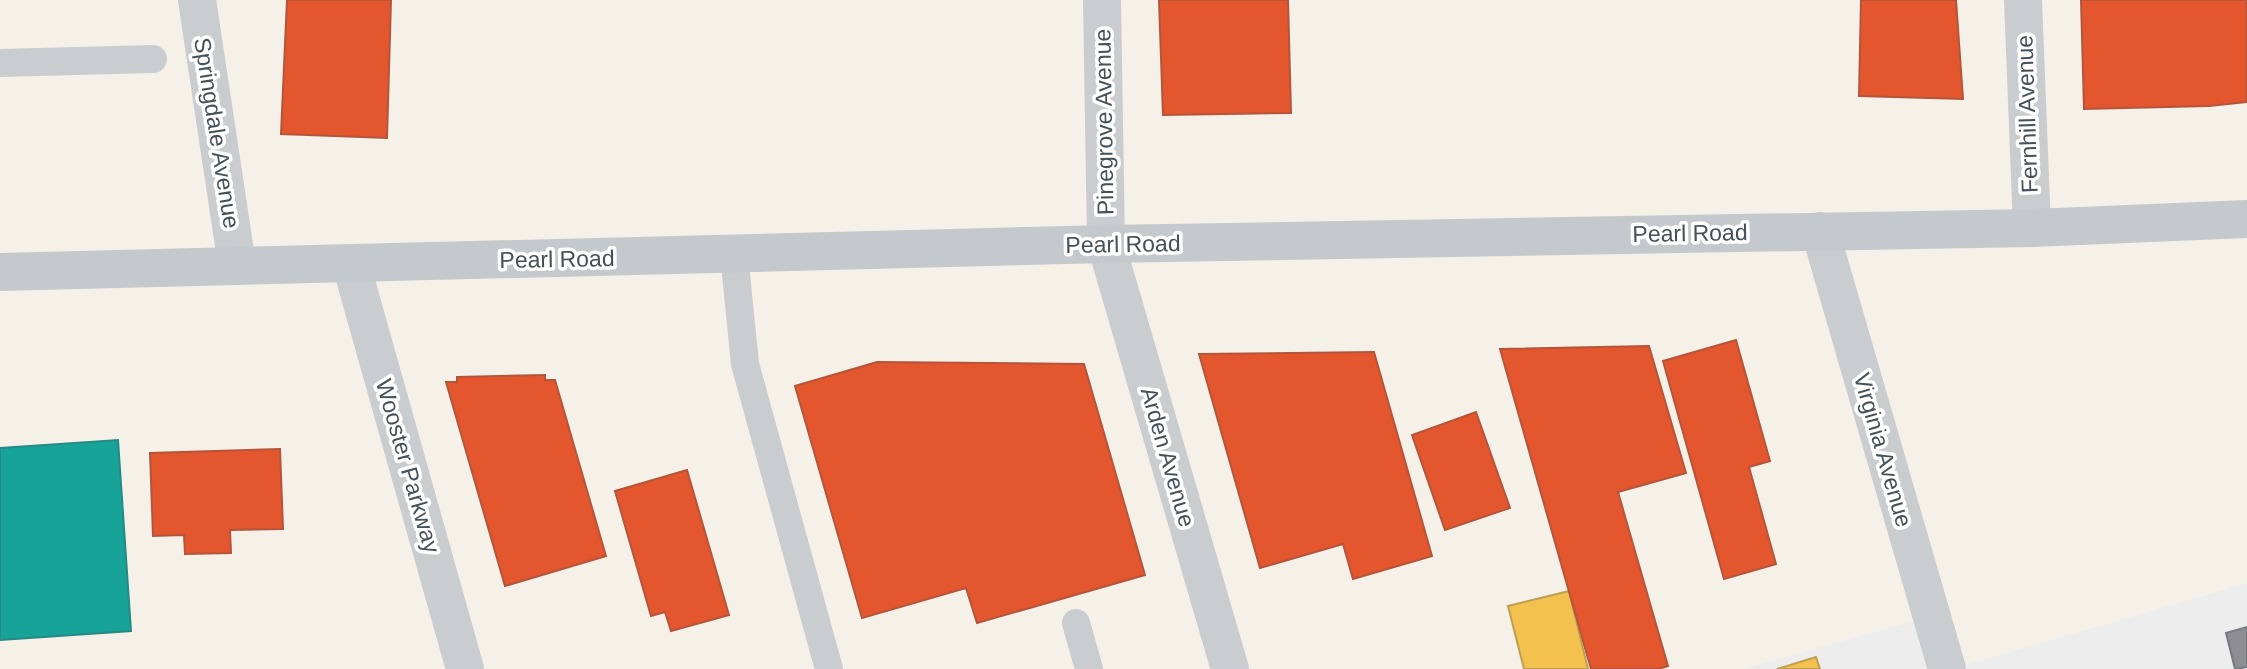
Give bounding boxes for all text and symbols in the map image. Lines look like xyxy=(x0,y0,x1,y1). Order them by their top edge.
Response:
street label: Pinegrove Avenue xyxy=(1089,29,1119,215)
street label: Fernhill Avenue xyxy=(2011,35,2043,193)
street label: Springdale Avenue xyxy=(189,36,245,230)
street label: Pearl Road xyxy=(1632,219,1748,247)
street label: Pearl Road xyxy=(1065,230,1181,258)
street label: Pearl Road xyxy=(499,245,615,273)
street label: Virginia Avenue xyxy=(1849,370,1917,530)
street label: Wooster Parkway xyxy=(371,376,445,556)
street label: Arden Avenue xyxy=(1136,384,1200,530)

